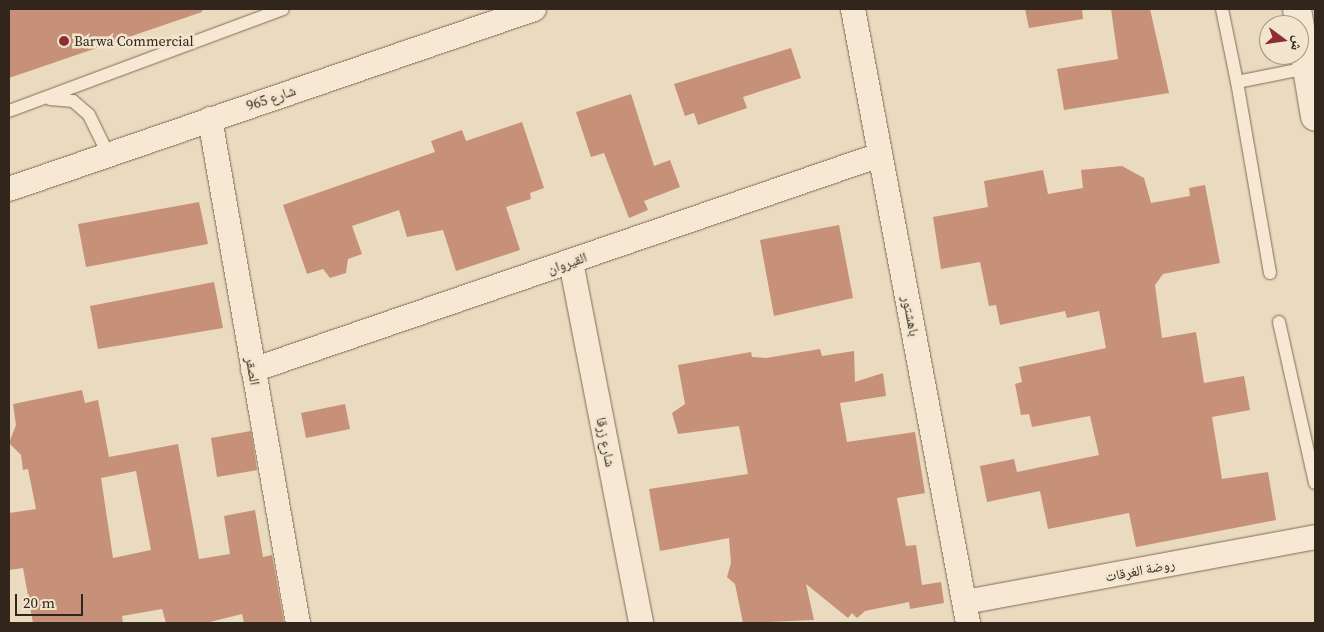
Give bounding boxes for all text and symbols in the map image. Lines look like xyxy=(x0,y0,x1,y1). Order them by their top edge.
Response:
north arrow xyxy=(1259,15,1309,65)
place label: Barwa Commercial xyxy=(74,33,194,49)
text: ش xyxy=(1286,34,1309,53)
marker: Barwa Commercial xyxy=(58,35,70,47)
street label: شارع 965 xyxy=(244,82,298,114)
street label: القيروان xyxy=(545,248,589,278)
street label: باهشتور xyxy=(899,294,923,338)
street label: الصقر xyxy=(242,356,264,386)
street label: شارع زرقا xyxy=(593,416,619,468)
street label: روضة الغرقات xyxy=(1104,555,1176,585)
scale bar xyxy=(18,584,85,616)
text: 20 m xyxy=(23,592,55,613)

